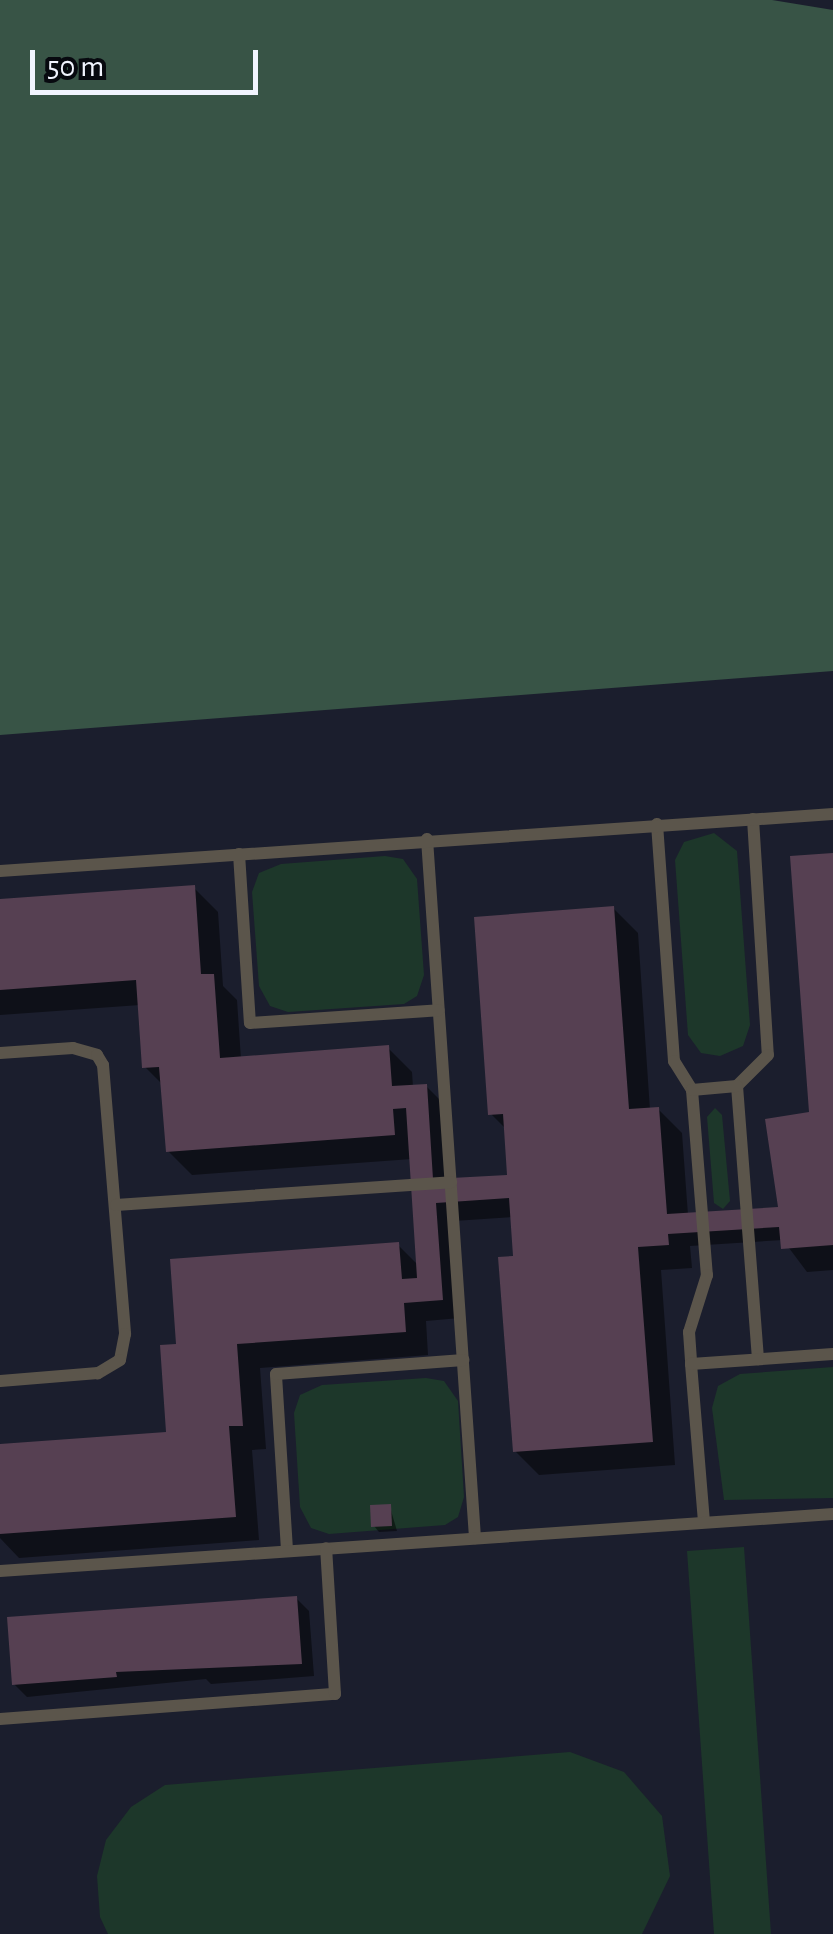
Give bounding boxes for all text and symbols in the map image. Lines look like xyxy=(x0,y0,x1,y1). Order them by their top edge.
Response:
scale bar xyxy=(35,30,262,92)
text: 50 m xyxy=(47,52,104,82)

